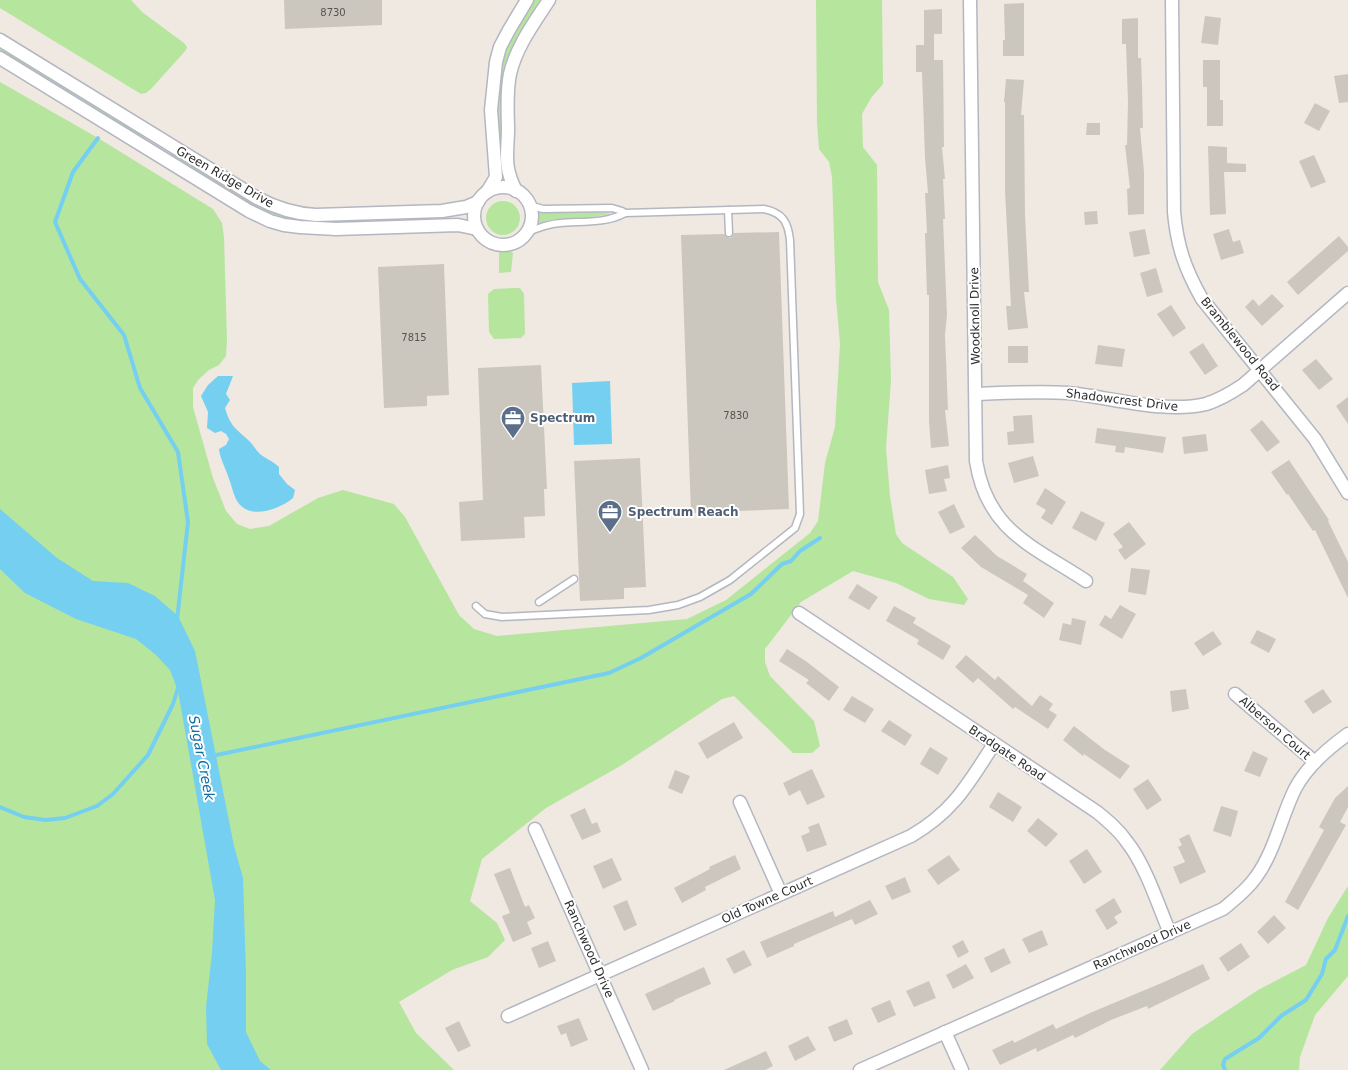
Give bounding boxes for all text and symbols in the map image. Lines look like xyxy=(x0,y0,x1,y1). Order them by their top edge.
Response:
house number: 8730 xyxy=(320,7,346,18)
street label: Green Ridge Drive xyxy=(174,143,276,211)
street label: Woodknoll Drive xyxy=(967,267,983,365)
street label: Bramblewood Road xyxy=(1198,294,1282,394)
house number: 7815 xyxy=(401,332,427,343)
street label: Shadowcrest Drive xyxy=(1065,386,1179,414)
office icon: Spectrum xyxy=(500,405,526,439)
house number: 7830 xyxy=(723,410,749,421)
place label: Spectrum xyxy=(530,411,595,425)
office icon: Spectrum Reach xyxy=(597,499,623,533)
place label: Spectrum Reach xyxy=(628,505,739,519)
street label: Alberson Court xyxy=(1237,693,1314,763)
water label: Sugar Creek xyxy=(186,714,218,803)
street label: Bradgate Road xyxy=(966,722,1048,784)
street label: Old Towne Court xyxy=(719,873,815,926)
street label: Ranchwood Drive xyxy=(561,898,617,1000)
street label: Ranchwood Drive xyxy=(1091,917,1193,973)

